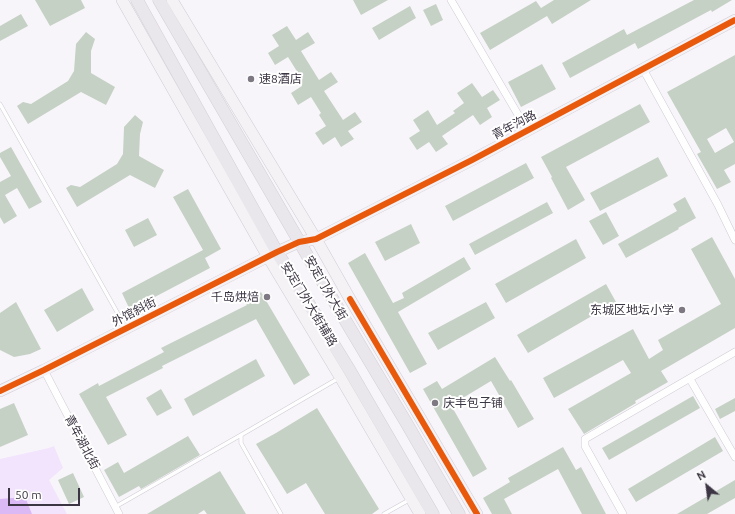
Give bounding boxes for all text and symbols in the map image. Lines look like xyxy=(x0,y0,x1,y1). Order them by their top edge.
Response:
place label: 速8酒店 xyxy=(259,72,302,86)
marker: 速8酒店 xyxy=(246,74,256,84)
street label: 青年沟路 xyxy=(489,107,539,143)
street label: 安定门外大街 xyxy=(302,253,350,323)
street label: 安定门外大街辅路 xyxy=(278,259,340,349)
place label: 千岛烘焙 xyxy=(211,290,259,304)
marker: 千岛烘焙 xyxy=(262,292,272,302)
street label: 外馆斜街 xyxy=(109,295,159,329)
place label: 东城区地坛小学 xyxy=(590,303,674,317)
marker: 东城区地坛小学 xyxy=(677,305,687,315)
place label: 庆丰包子铺 xyxy=(443,396,503,410)
marker: 庆丰包子铺 xyxy=(430,398,440,408)
street label: 青年湖北街 xyxy=(62,412,102,472)
north arrow xyxy=(687,466,727,506)
text: N xyxy=(695,468,708,483)
scale bar xyxy=(10,480,82,506)
text: 50 m xyxy=(15,488,42,501)

